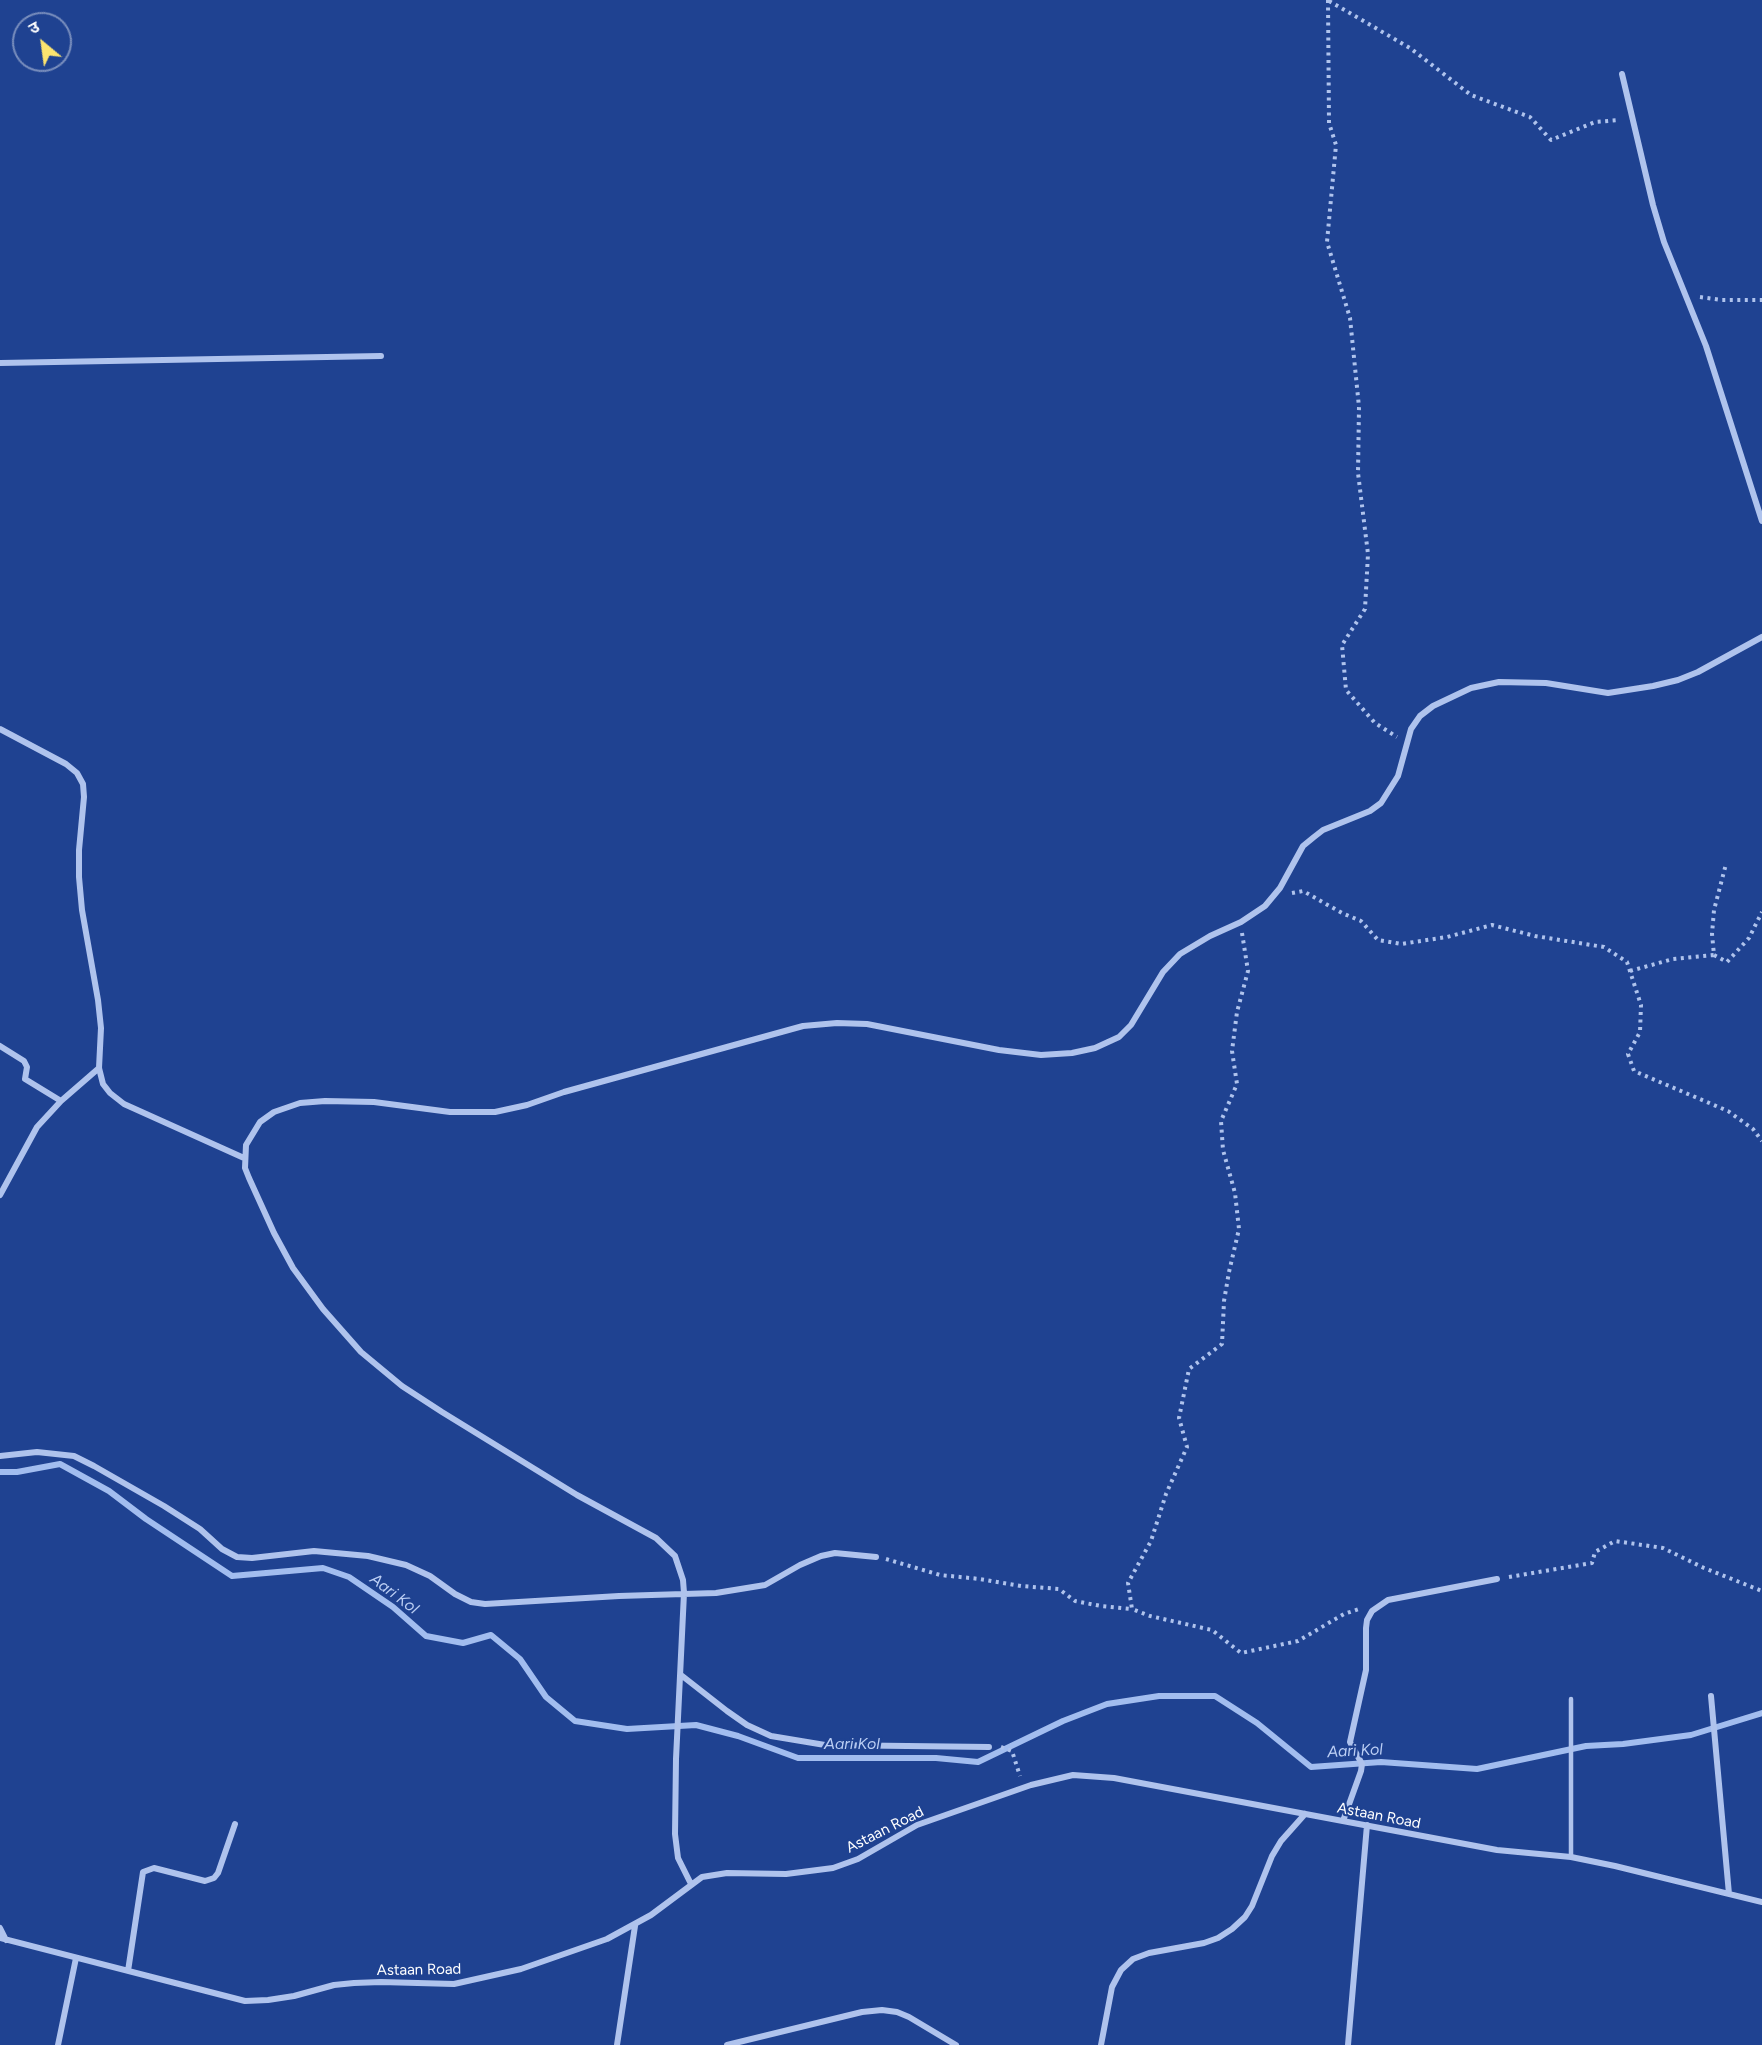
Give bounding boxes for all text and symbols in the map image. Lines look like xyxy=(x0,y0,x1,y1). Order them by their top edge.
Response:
north arrow xyxy=(12,12,72,72)
text: उ xyxy=(25,17,43,38)
water label: Aari Kol xyxy=(366,1570,422,1618)
water label: Aari Kol xyxy=(824,1734,880,1754)
water label: Aari Kol xyxy=(1327,1740,1383,1762)
street label: Astaan Road xyxy=(1336,1799,1422,1833)
street label: Astaan Road xyxy=(843,1803,927,1857)
street label: Astaan Road xyxy=(377,1960,461,1980)

